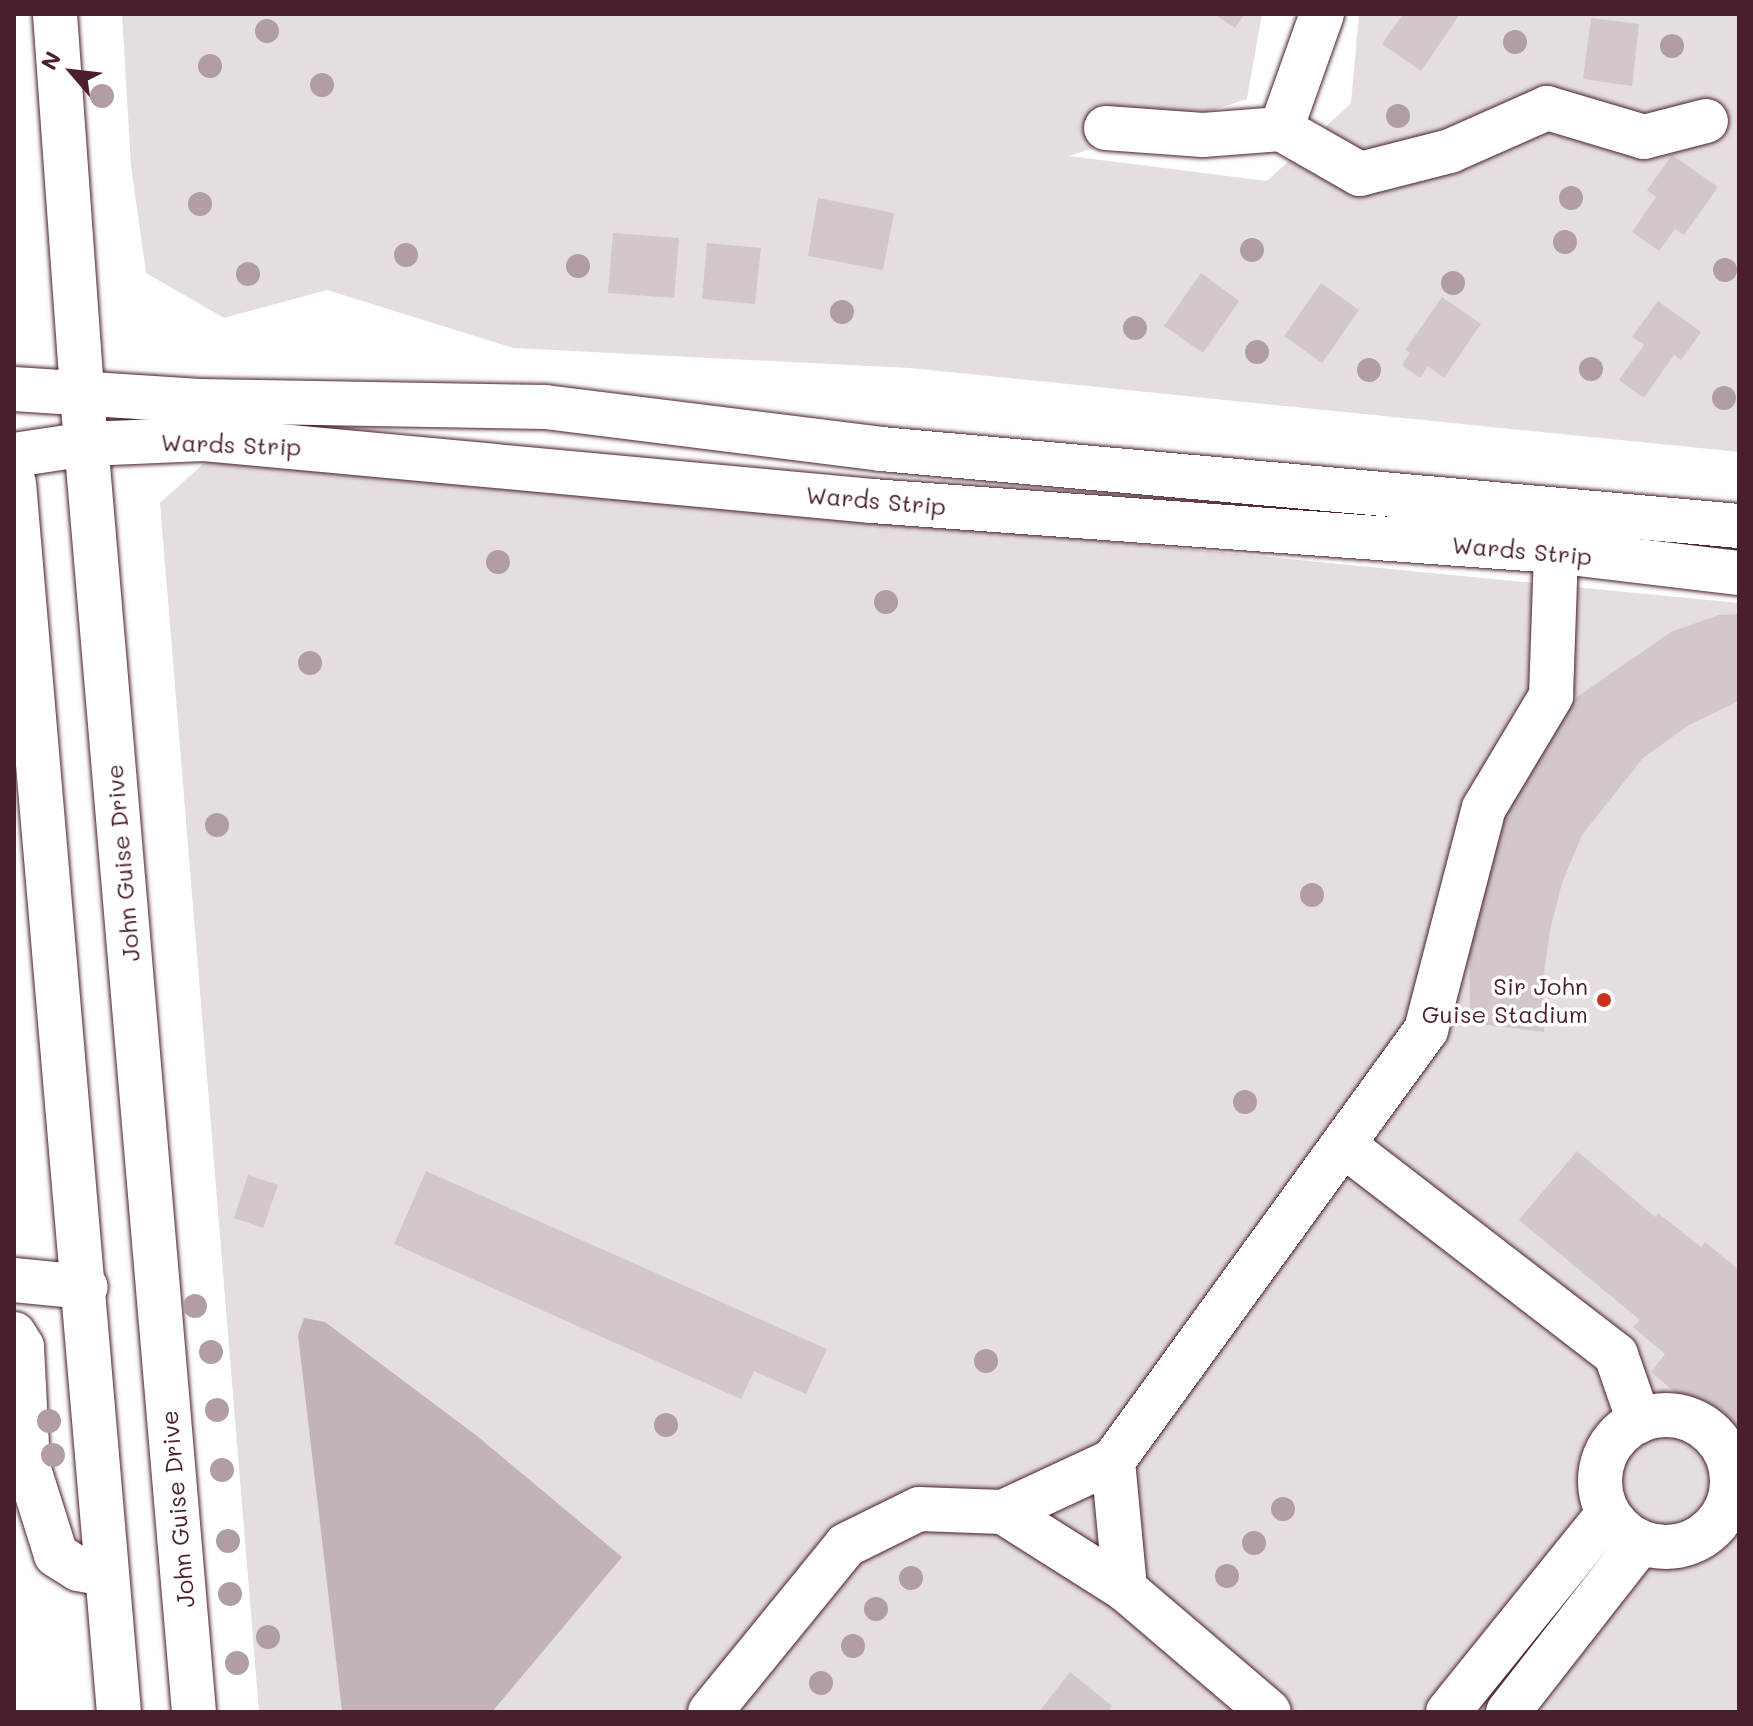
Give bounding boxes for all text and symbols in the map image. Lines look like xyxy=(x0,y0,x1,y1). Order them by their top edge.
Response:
north arrow xyxy=(32,32,112,112)
text: N xyxy=(34,46,67,75)
street label: Wards Strip xyxy=(160,427,302,461)
street label: Wards Strip xyxy=(805,480,947,520)
street label: Wards Strip xyxy=(1451,530,1593,570)
street label: John Guise Drive xyxy=(99,763,145,963)
place label: Sir John Guise Stadium xyxy=(1422,972,1588,1028)
marker: Sir John Guise Stadium xyxy=(1595,991,1613,1009)
street label: John Guise Drive xyxy=(154,1409,200,1609)

